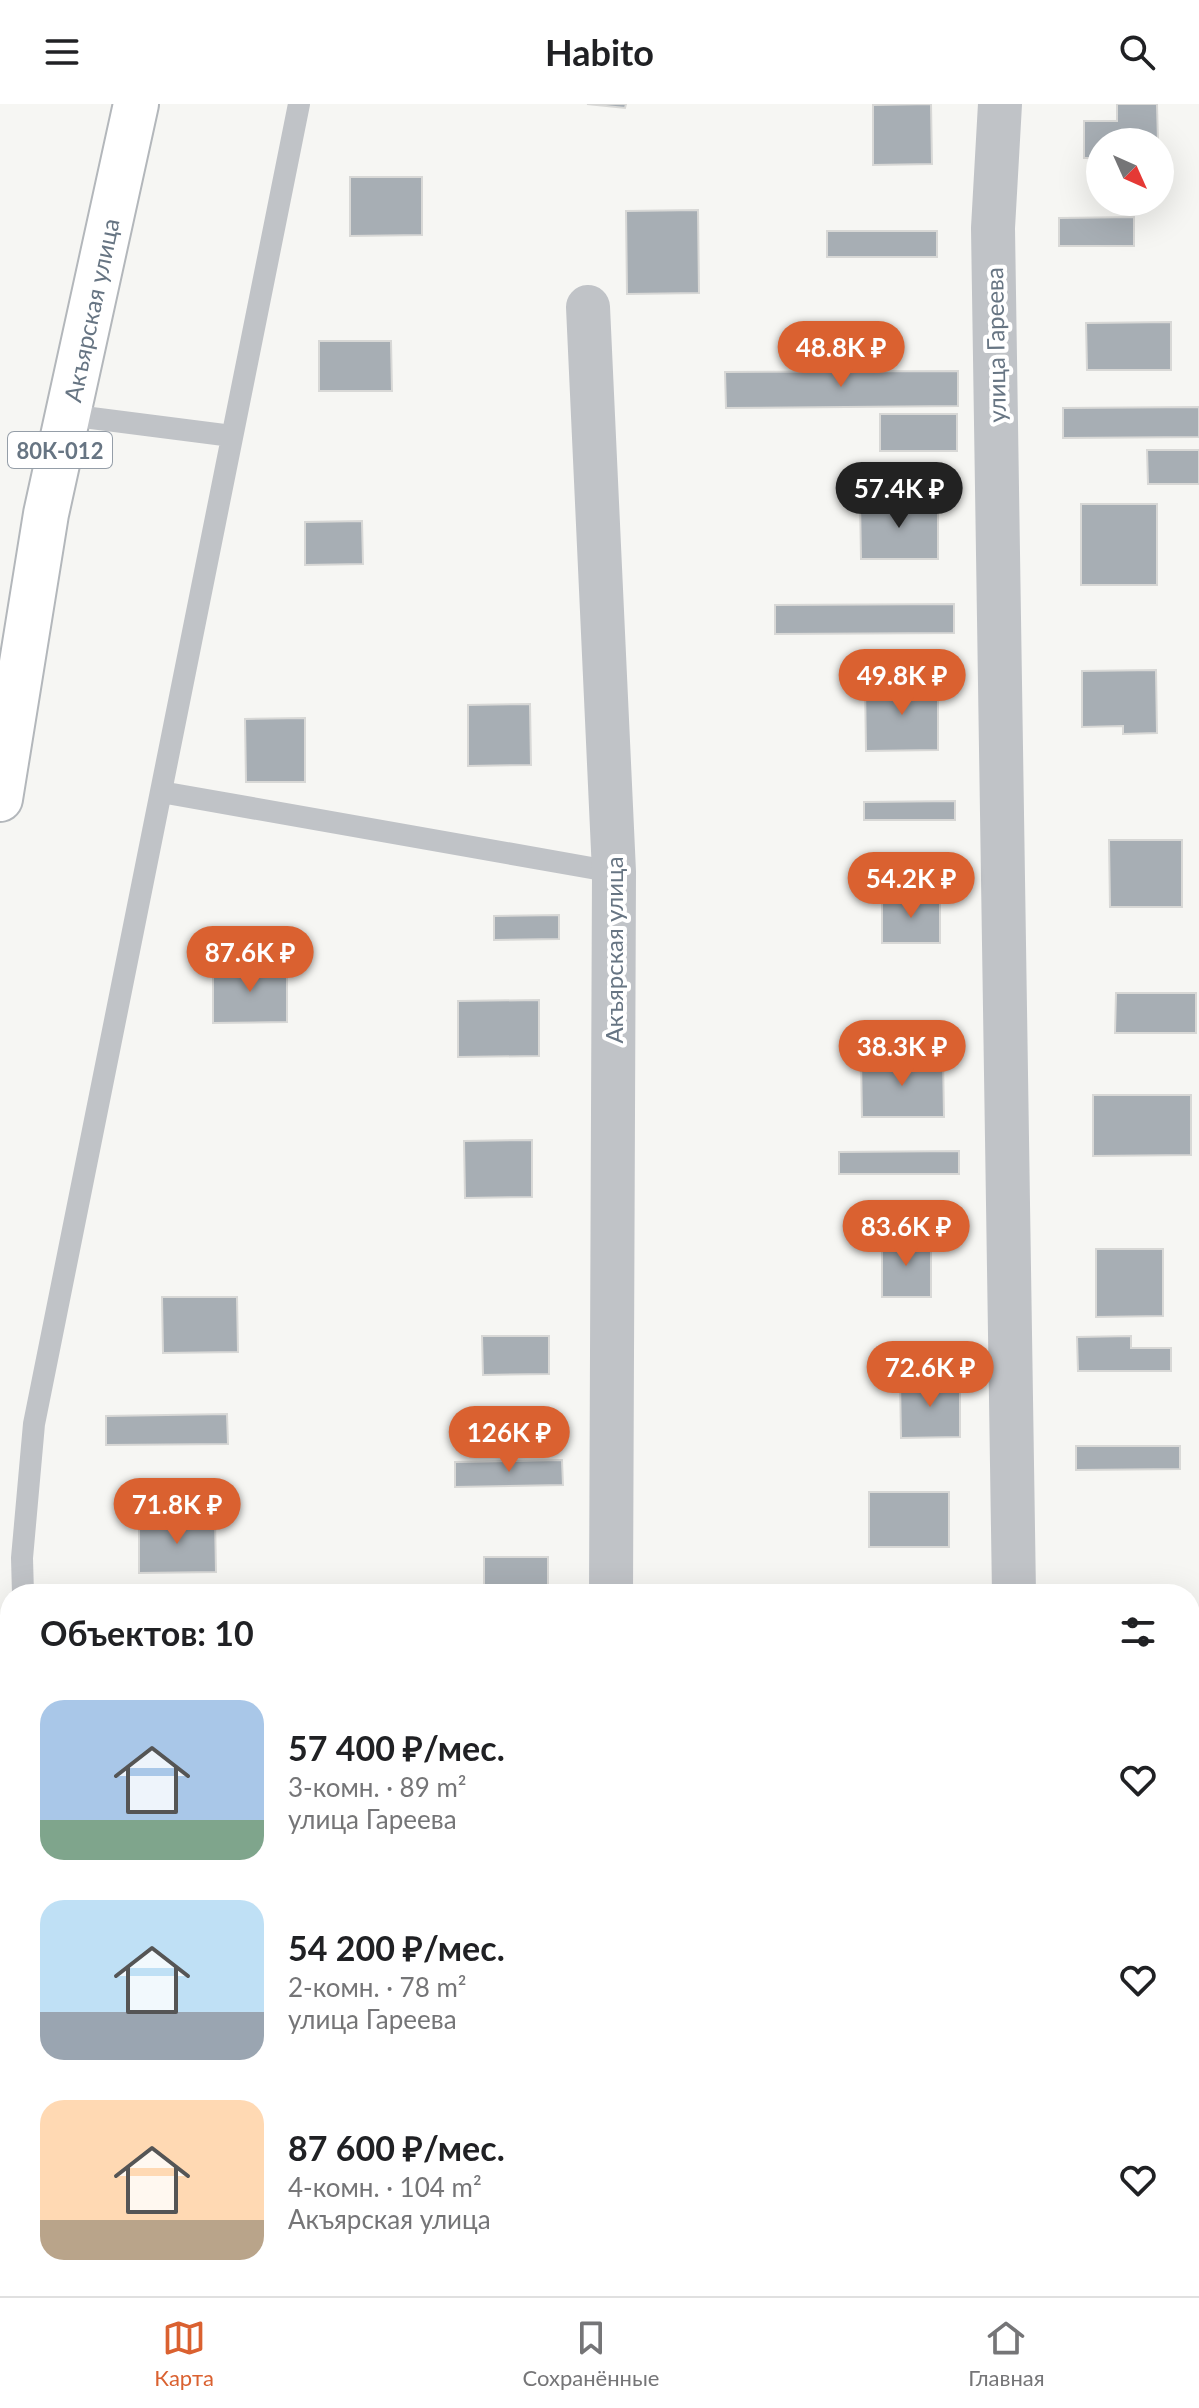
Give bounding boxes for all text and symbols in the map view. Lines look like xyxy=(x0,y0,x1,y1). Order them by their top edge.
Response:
icon: menu xyxy=(40,30,84,74)
text: Habito xyxy=(545,30,654,74)
icon: search xyxy=(1115,30,1159,74)
north arrow xyxy=(1086,128,1174,216)
map controls xyxy=(1086,128,1174,216)
street label: Акъярская улица xyxy=(57,215,125,405)
street label: улица Гареева xyxy=(979,267,1011,423)
pin: 48.8K ₽ xyxy=(767,321,915,389)
text: 48.8K ₽ xyxy=(796,331,886,363)
road number: 80К-012 xyxy=(8,432,112,468)
pin: 57.4K ₽ xyxy=(825,462,973,530)
text: 57.4K ₽ xyxy=(854,472,944,504)
pin: 49.8K ₽ xyxy=(828,649,976,717)
text: 49.8K ₽ xyxy=(857,659,947,691)
pin: 54.2K ₽ xyxy=(837,852,985,920)
street label: Акъярская улица xyxy=(599,856,628,1044)
text: 54.2K ₽ xyxy=(866,862,956,894)
pin: 87.6K ₽ xyxy=(176,926,324,994)
text: 87.6K ₽ xyxy=(205,936,295,968)
pin: 38.3K ₽ xyxy=(828,1020,976,1088)
text: 38.3K ₽ xyxy=(857,1030,947,1062)
pin: 83.6K ₽ xyxy=(832,1200,980,1268)
text: 83.6K ₽ xyxy=(861,1210,951,1242)
pin: 72.6K ₽ xyxy=(856,1341,1004,1409)
text: 72.6K ₽ xyxy=(885,1351,975,1383)
pin: 126K ₽ xyxy=(444,1406,574,1474)
text: 126K ₽ xyxy=(467,1416,551,1448)
pin: 71.8K ₽ xyxy=(103,1478,251,1546)
text: 71.8K ₽ xyxy=(132,1488,222,1520)
icon: filters xyxy=(1116,1610,1160,1654)
text: Объектов: 10 xyxy=(40,1612,254,1653)
text: 57 400 ₽/мес. xyxy=(288,1727,505,1768)
icon: home xyxy=(104,1732,200,1828)
icon: heart xyxy=(1116,1758,1160,1802)
text: 3-комн. · 89 m² xyxy=(288,1771,467,1803)
text: улица Гареева xyxy=(288,1803,457,1835)
text: 54 200 ₽/мес. xyxy=(288,1927,505,1968)
icon: home xyxy=(104,1932,200,2028)
icon: heart xyxy=(1116,1958,1160,2002)
text: 2-комн. · 78 m² xyxy=(288,1971,467,2003)
text: улица Гареева xyxy=(288,2003,457,2035)
text: 87 600 ₽/мес. xyxy=(288,2127,505,2168)
icon: home xyxy=(104,2132,200,2228)
icon: heart xyxy=(1116,2158,1160,2202)
text: 4-комн. · 104 m² xyxy=(288,2171,482,2203)
text: Акъярская улица xyxy=(288,2203,491,2235)
tab: Карта xyxy=(154,2316,214,2391)
tab: Сохранённые xyxy=(523,2316,659,2391)
tab: Главная xyxy=(968,2316,1045,2391)

